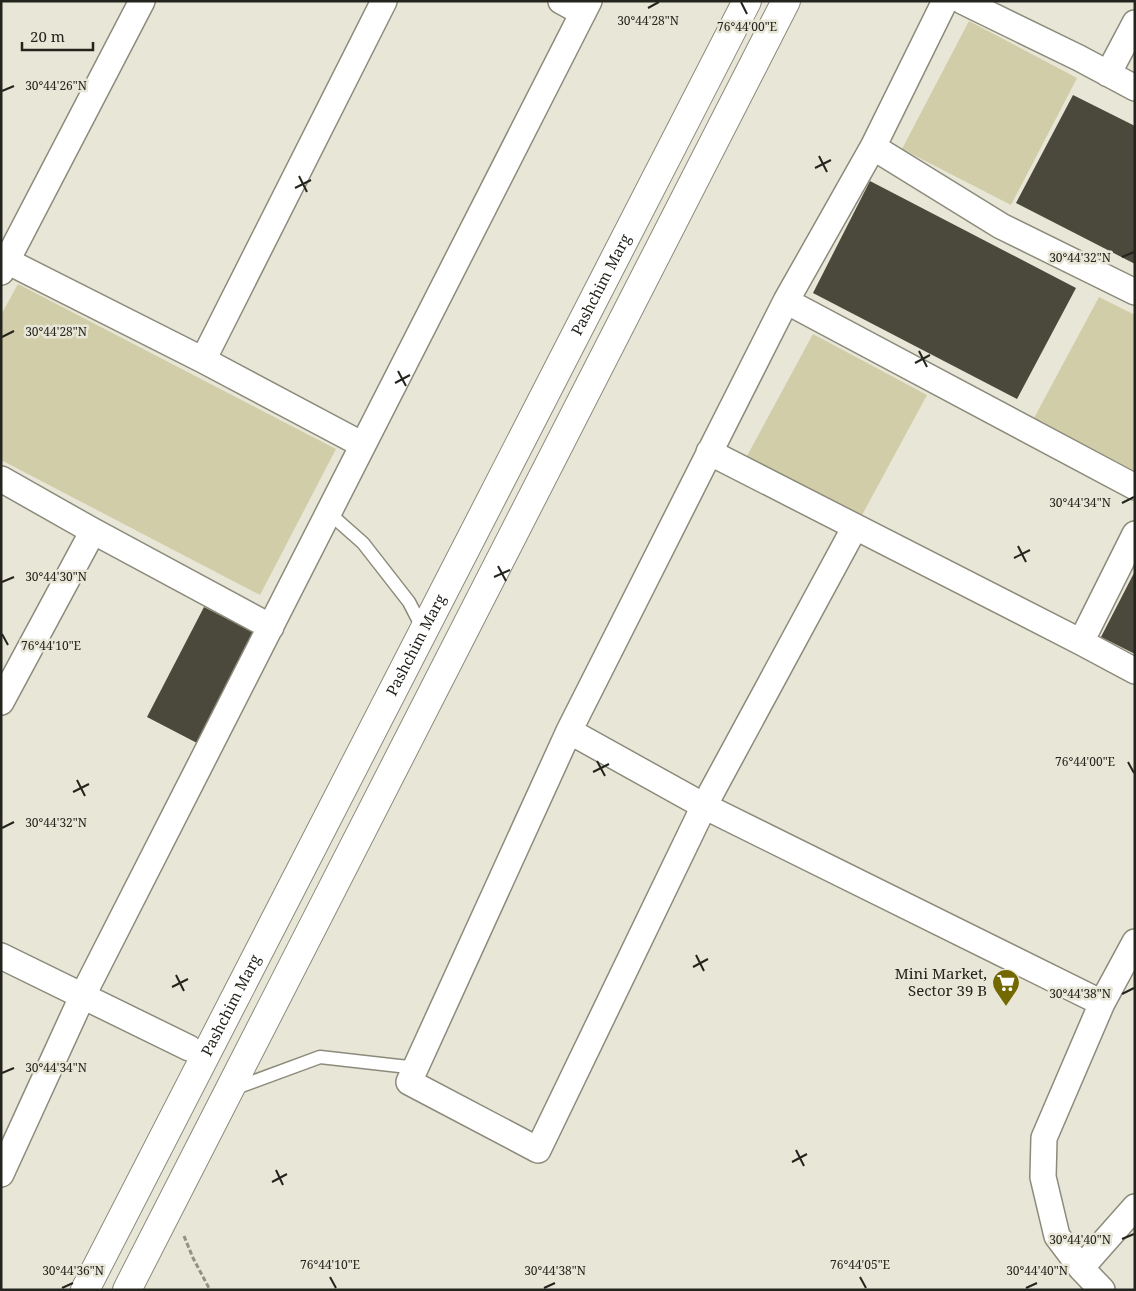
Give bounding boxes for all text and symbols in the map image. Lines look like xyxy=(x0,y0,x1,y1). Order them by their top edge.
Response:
text: 30°44'28"N xyxy=(617,12,679,29)
text: 76°44'00"E xyxy=(717,18,777,35)
scale bar xyxy=(22,20,94,52)
text: 20 m xyxy=(30,26,65,46)
text: 30°44'26"N xyxy=(25,77,87,94)
street label: Pashchim Marg xyxy=(566,230,635,338)
text: 30°44'32"N xyxy=(1049,249,1111,266)
text: 30°44'28"N xyxy=(25,323,87,340)
text: 30°44'34"N xyxy=(1049,494,1111,511)
text: 30°44'30"N xyxy=(25,568,87,585)
street label: Pashchim Marg xyxy=(381,591,450,699)
text: 76°44'10"E xyxy=(21,637,81,654)
text: 76°44'00"E xyxy=(1055,753,1115,770)
text: 30°44'32"N xyxy=(25,814,87,831)
street label: Pashchim Marg xyxy=(196,951,265,1059)
place label: Mini Market, Sector 39 B xyxy=(895,963,987,1000)
supermarket icon: Mini Market, Sector 39 B xyxy=(991,968,1021,1007)
text: 30°44'38"N xyxy=(1049,985,1111,1002)
text: 30°44'34"N xyxy=(25,1059,87,1076)
text: 30°44'40"N xyxy=(1049,1231,1111,1248)
text: 76°44'10"E xyxy=(300,1256,360,1273)
text: 76°44'05"E xyxy=(830,1256,890,1273)
text: 30°44'36"N xyxy=(42,1262,104,1279)
text: 30°44'38"N xyxy=(524,1262,586,1279)
text: 30°44'40"N xyxy=(1006,1262,1068,1279)

